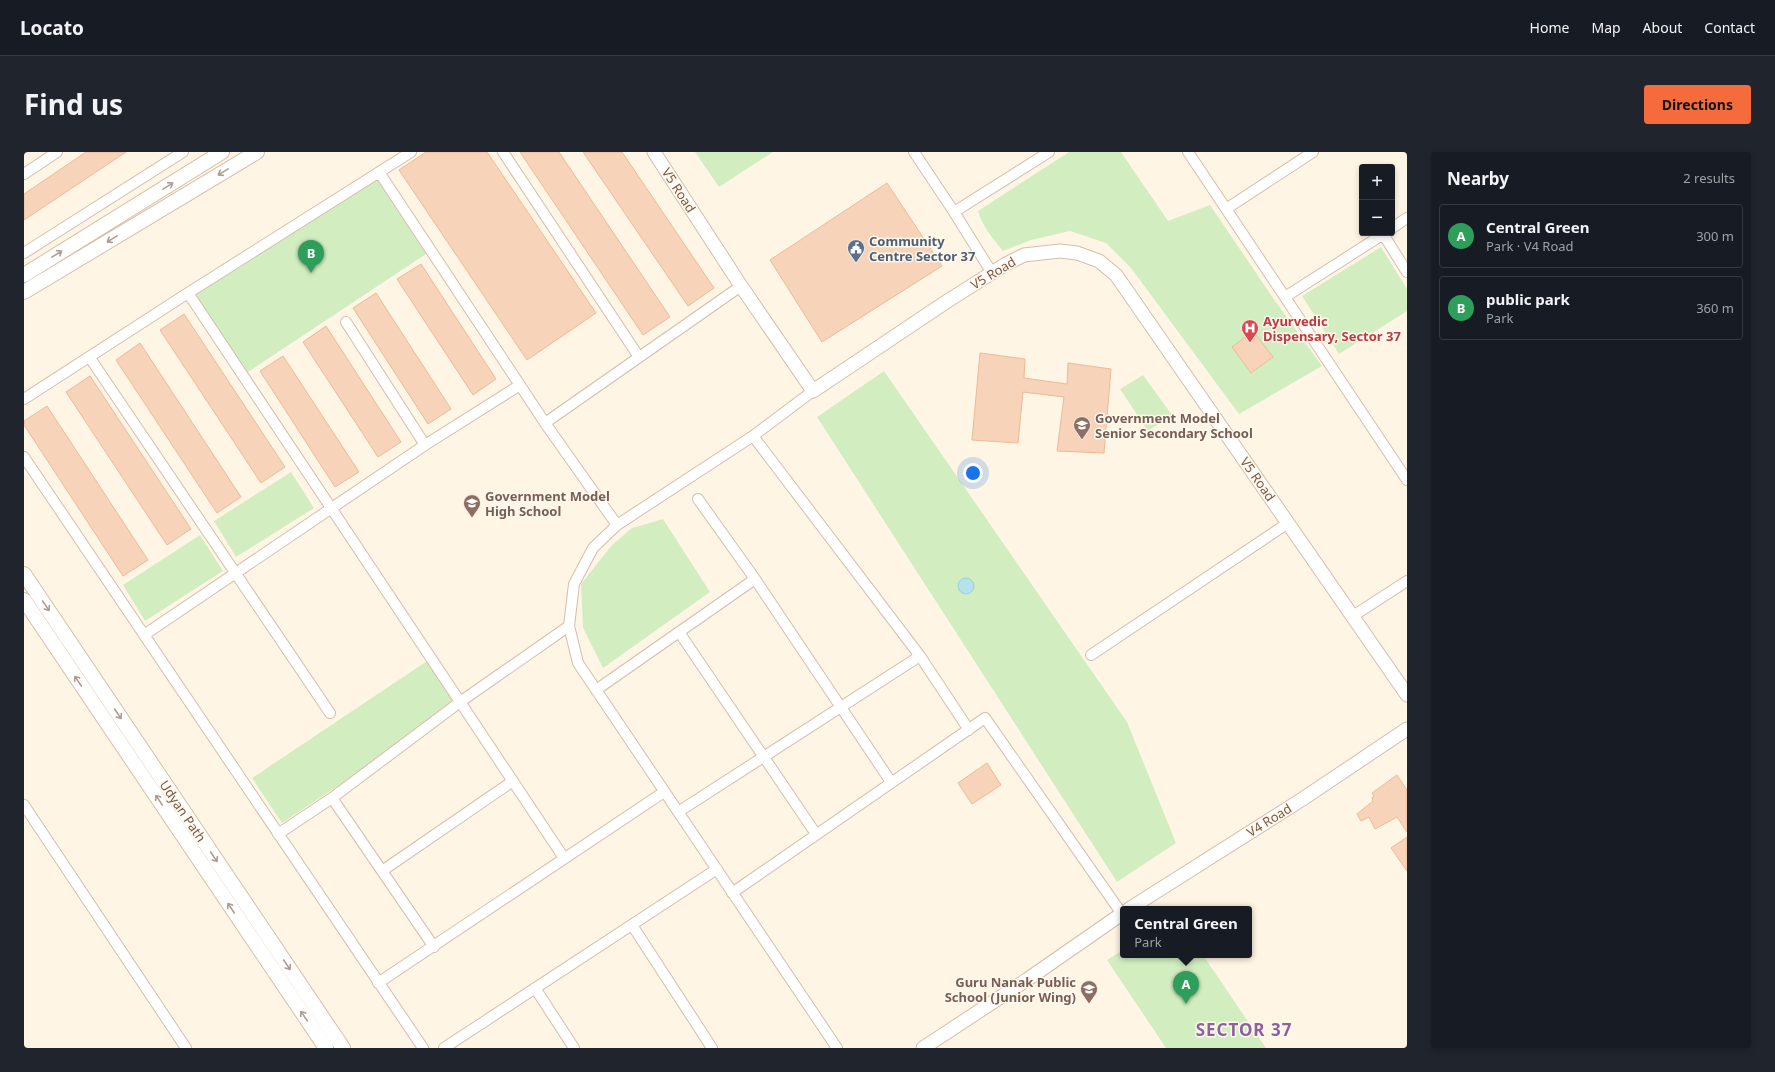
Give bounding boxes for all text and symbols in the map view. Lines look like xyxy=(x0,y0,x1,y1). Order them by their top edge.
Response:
text: Locato xyxy=(20,15,84,41)
text: Home xyxy=(1530,18,1569,37)
text: Map xyxy=(1591,18,1621,37)
text: About xyxy=(1643,18,1682,37)
text: Contact xyxy=(1704,18,1755,37)
text: Find us xyxy=(24,85,123,123)
button: Directions xyxy=(1644,85,1751,124)
street label: V5 Road xyxy=(658,164,700,216)
map controls xyxy=(1359,164,1395,236)
button: + xyxy=(1359,164,1395,200)
text: Nearby xyxy=(1447,167,1509,190)
one-way arrow xyxy=(217,169,229,177)
text: 2 results xyxy=(1683,169,1735,187)
one-way arrow xyxy=(162,182,173,190)
button: − xyxy=(1359,200,1395,236)
text: Central Green xyxy=(1486,217,1590,237)
text: A xyxy=(1457,227,1466,245)
text: 300 m xyxy=(1696,227,1734,245)
place label: Community Centre Sector 37 xyxy=(869,232,975,265)
one-way arrow xyxy=(106,236,118,244)
text: Park · V4 Road xyxy=(1486,237,1574,255)
public building icon: Community Centre Sector 37 xyxy=(846,238,866,263)
pin: B xyxy=(298,240,324,273)
one-way arrow xyxy=(51,250,63,258)
street label: V5 Road xyxy=(967,252,1019,294)
text: public park xyxy=(1486,289,1570,309)
text: B xyxy=(1457,299,1465,317)
text: 360 m xyxy=(1696,299,1734,317)
text: Park xyxy=(1486,309,1513,327)
place label: Ayurvedic Dispensary, Sector 37 xyxy=(1263,312,1401,345)
hospital icon: Ayurvedic Dispensary, Sector 37 xyxy=(1240,318,1260,343)
place label: Government Model Senior Secondary School xyxy=(1095,409,1253,442)
school or university icon: Government Model Senior Secondary School xyxy=(1072,415,1092,440)
street label: V5 Road xyxy=(1236,453,1280,505)
your location xyxy=(963,463,983,483)
place label: Government Model High School xyxy=(485,487,610,520)
school or university icon: Government Model High School xyxy=(462,493,482,518)
one-way arrow xyxy=(42,601,50,612)
one-way arrow xyxy=(74,675,82,686)
one-way arrow xyxy=(114,708,122,719)
street label: Udyan Path xyxy=(156,777,210,845)
one-way arrow xyxy=(155,795,163,806)
street label: V4 Road xyxy=(1243,799,1295,841)
one-way arrow xyxy=(210,851,218,862)
one-way arrow xyxy=(227,903,235,914)
popup xyxy=(1120,906,1252,958)
text: Central Green xyxy=(1134,913,1238,933)
text: Park xyxy=(1134,933,1162,951)
one-way arrow xyxy=(283,959,291,970)
pin: A xyxy=(1173,971,1199,1004)
place label: Guru Nanak Public School (Junior Wing) xyxy=(945,973,1076,1006)
school or university icon: Guru Nanak Public School (Junior Wing) xyxy=(1079,979,1099,1004)
one-way arrow xyxy=(300,1010,308,1021)
district label: SECTOR 37 xyxy=(1196,1018,1292,1041)

